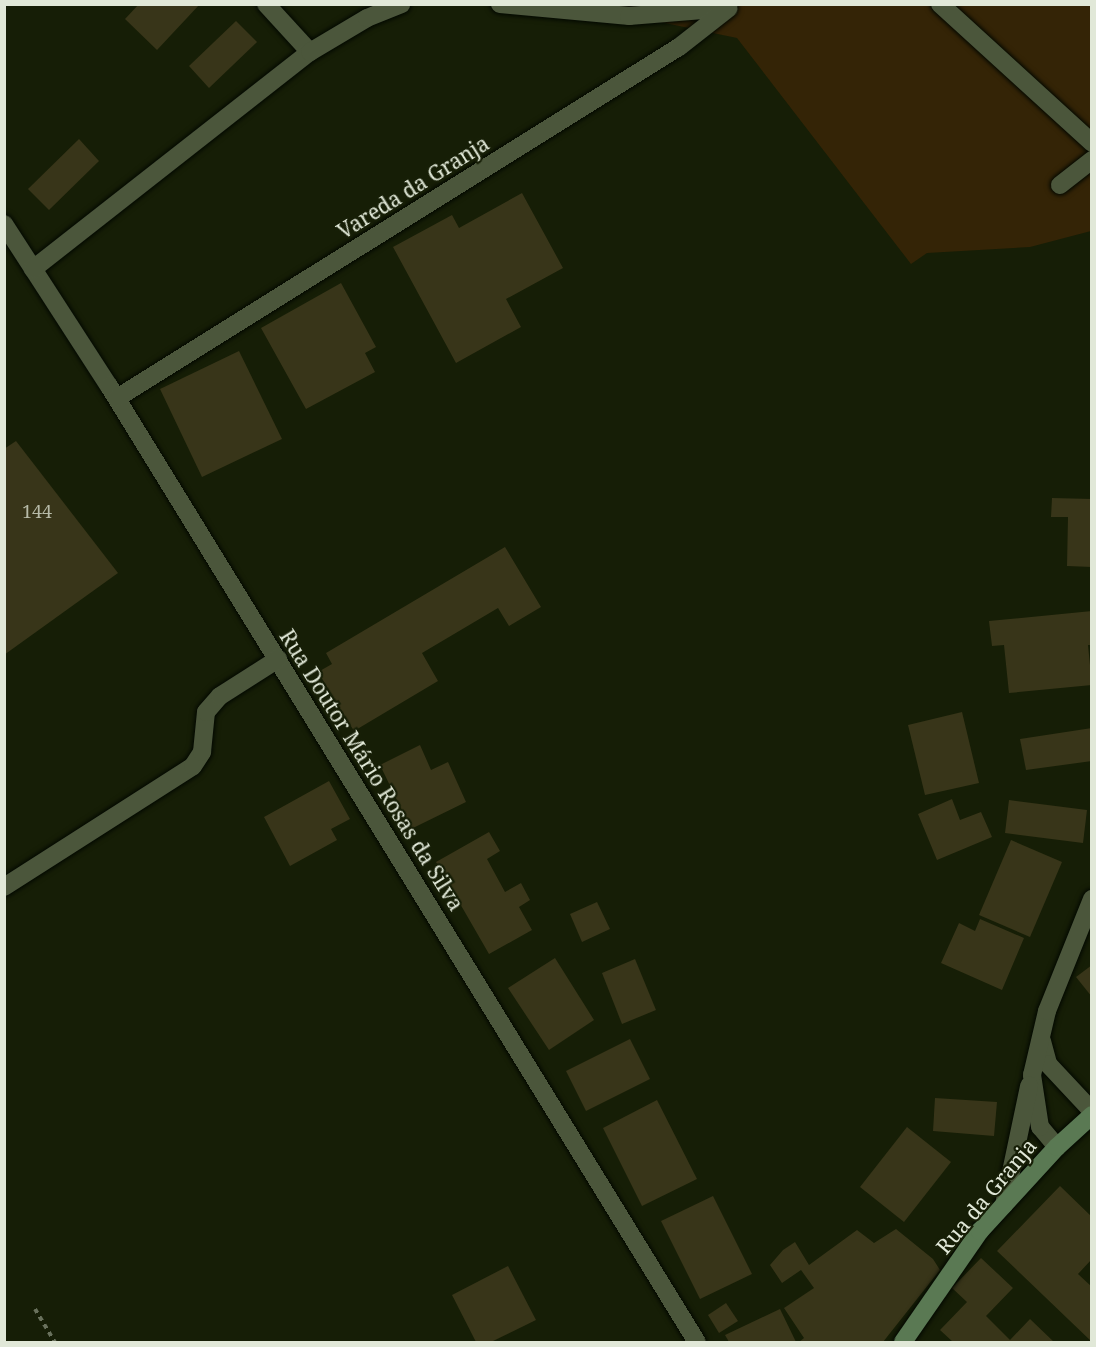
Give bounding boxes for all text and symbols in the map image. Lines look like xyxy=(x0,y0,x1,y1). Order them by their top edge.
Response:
street label: Vareda da Granja xyxy=(332,130,494,244)
house number: 144 xyxy=(22,500,52,522)
street label: Rua Doutor Mário Rosas da Silva xyxy=(275,625,469,915)
street label: Rua da Granja xyxy=(931,1133,1041,1259)

